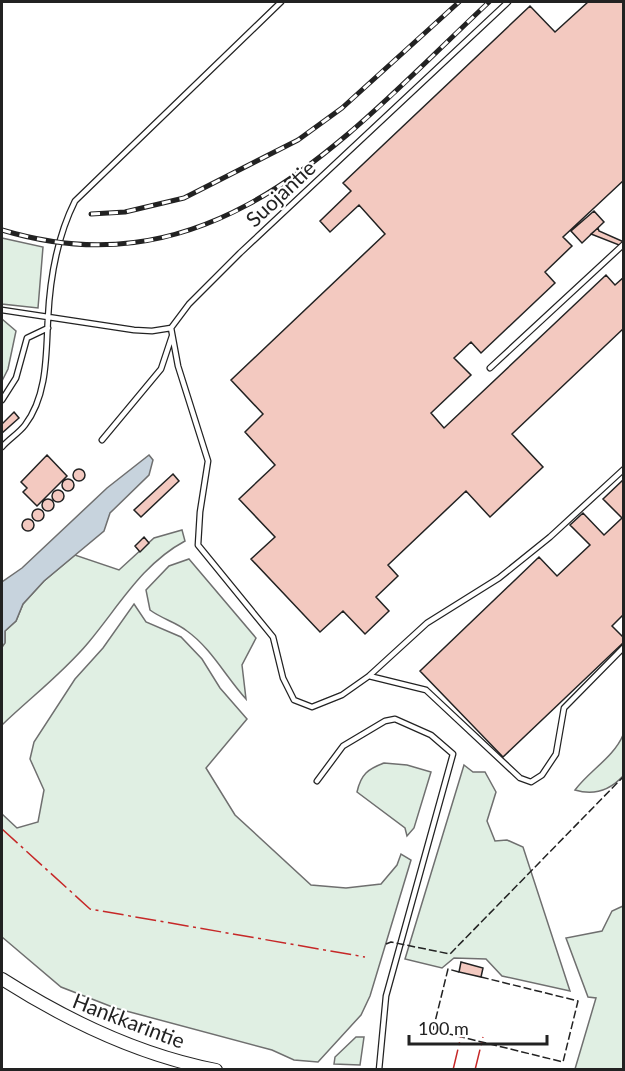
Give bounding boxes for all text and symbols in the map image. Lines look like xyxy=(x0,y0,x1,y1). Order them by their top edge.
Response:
street label: Suojantie xyxy=(240,155,320,231)
street label: Hankkarintie xyxy=(69,987,189,1053)
scale bar xyxy=(409,1008,547,1046)
text: 100 m xyxy=(418,1017,469,1039)

